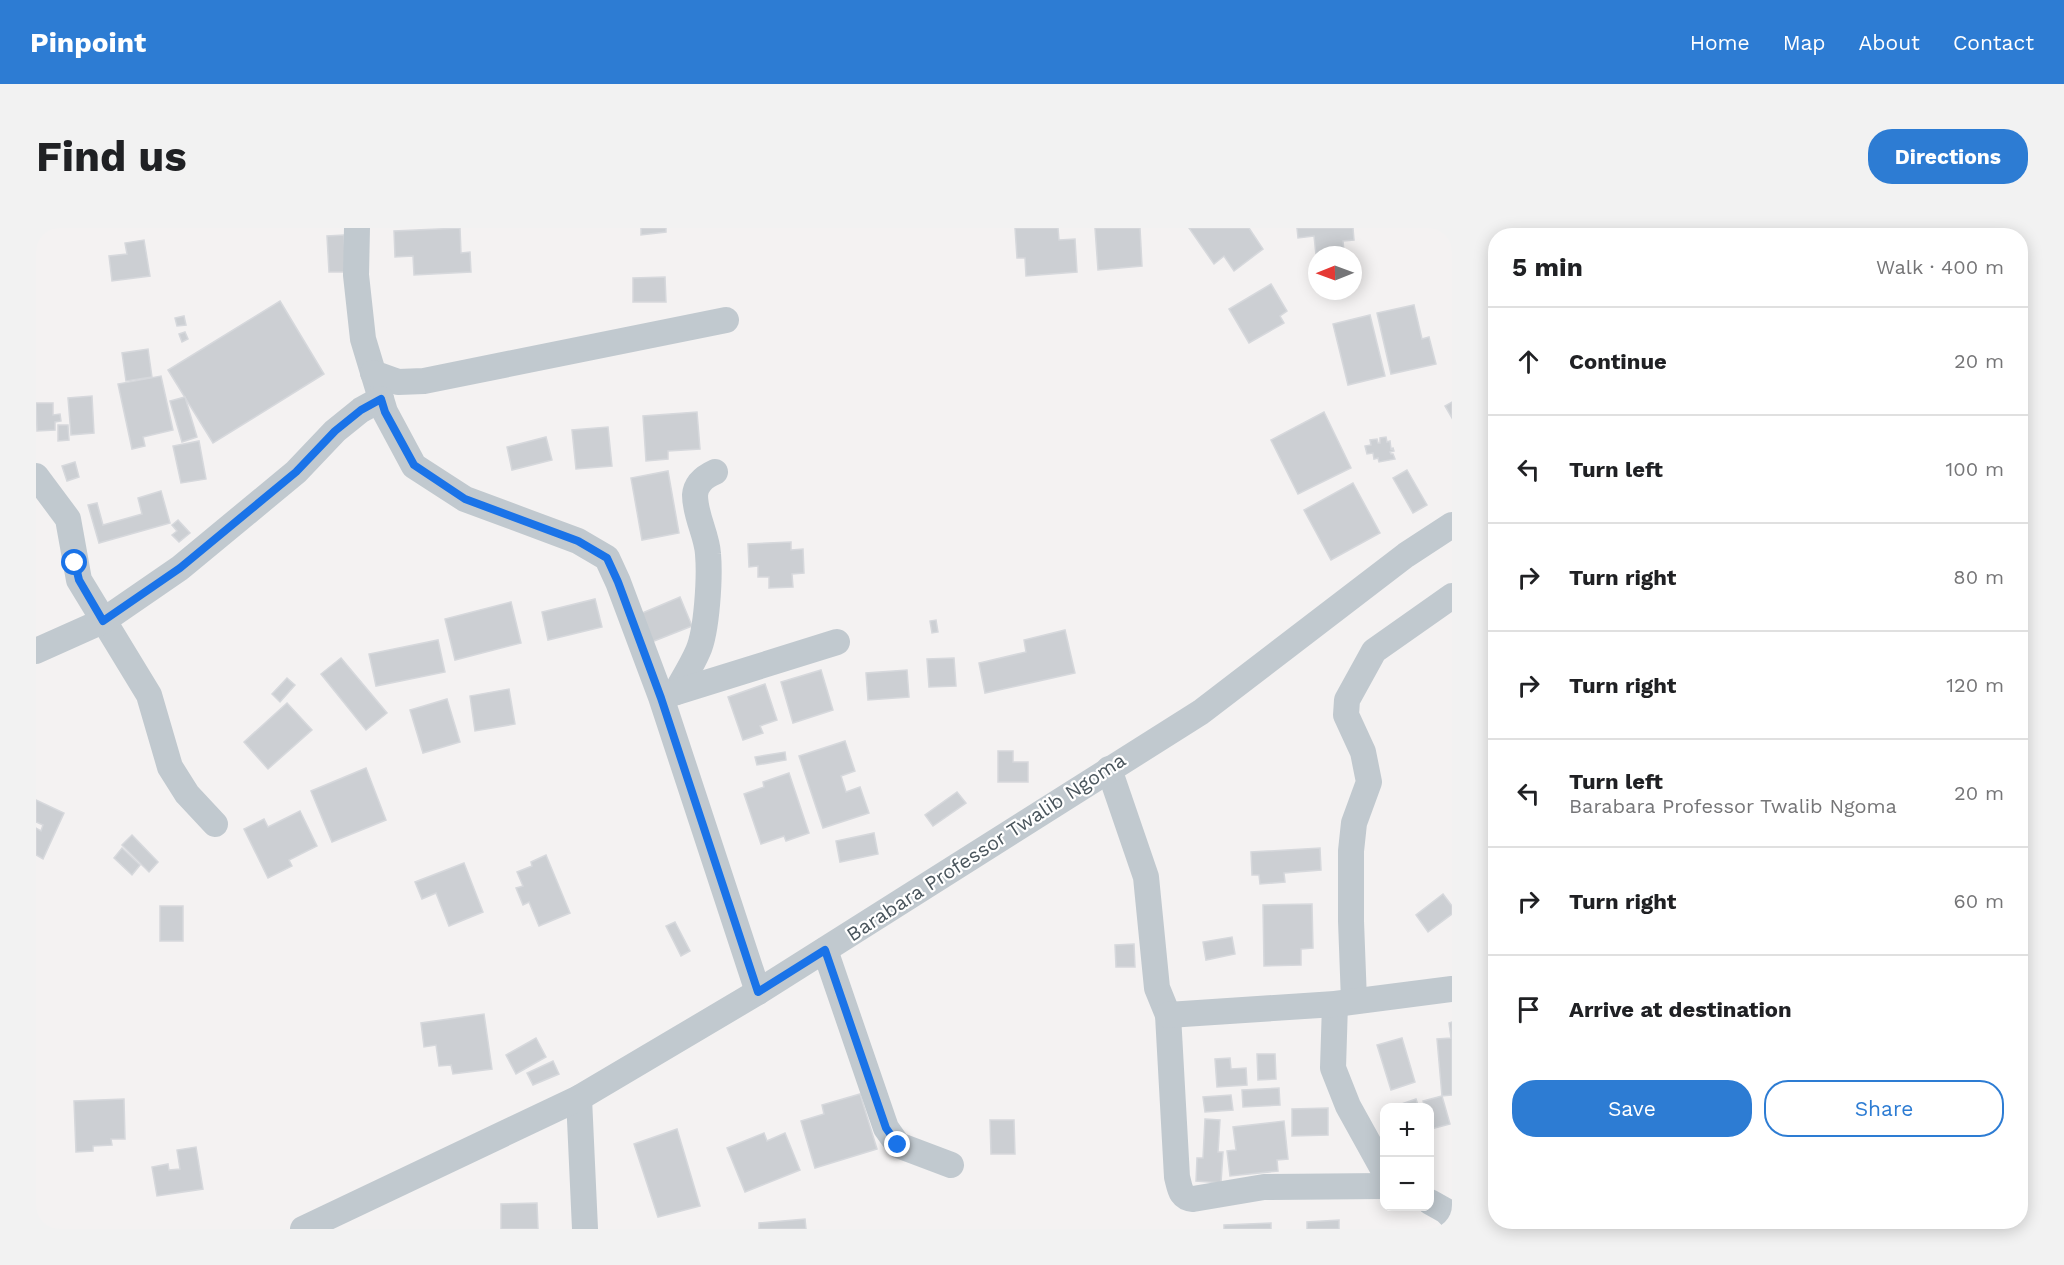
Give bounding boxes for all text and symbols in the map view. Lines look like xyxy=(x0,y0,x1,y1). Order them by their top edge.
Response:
text: Pinpoint xyxy=(30,26,146,59)
text: Home xyxy=(1690,30,1750,55)
text: Map xyxy=(1783,30,1826,55)
text: About xyxy=(1859,30,1920,55)
text: Contact xyxy=(1953,30,2034,55)
button: Directions xyxy=(1868,129,2028,184)
text: Find us xyxy=(36,132,187,181)
north arrow xyxy=(1308,246,1362,300)
text: 5 min xyxy=(1512,252,1583,282)
text: Walk · 400 m xyxy=(1876,255,2004,279)
icon: ahead xyxy=(1512,345,1545,378)
text: Continue xyxy=(1569,349,1667,374)
text: 20 m xyxy=(1954,349,2004,373)
icon: left xyxy=(1512,453,1545,486)
text: Turn left xyxy=(1569,457,1663,482)
text: 100 m xyxy=(1945,457,2004,481)
route start xyxy=(61,549,87,575)
icon: right xyxy=(1512,561,1545,594)
text: Turn right xyxy=(1569,565,1676,590)
text: 80 m xyxy=(1953,565,2004,589)
icon: right xyxy=(1512,669,1545,702)
text: Turn right xyxy=(1569,673,1676,698)
text: 120 m xyxy=(1946,673,2004,697)
street label: Barabara Professor Twalib Ngoma xyxy=(842,748,1130,946)
text: Turn left xyxy=(1569,769,1663,794)
icon: left xyxy=(1512,777,1545,810)
text: 20 m xyxy=(1954,781,2004,805)
text: Barabara Professor Twalib Ngoma xyxy=(1569,794,1897,818)
icon: right xyxy=(1512,885,1545,918)
text: Turn right xyxy=(1569,889,1676,914)
text: 60 m xyxy=(1954,889,2004,913)
icon: arrive xyxy=(1512,993,1545,1026)
text: Arrive at destination xyxy=(1569,997,1792,1022)
button: Save xyxy=(1512,1080,1752,1137)
button: Share xyxy=(1764,1080,2004,1137)
map controls xyxy=(1380,1103,1434,1211)
button: + xyxy=(1380,1103,1434,1157)
route end xyxy=(884,1131,910,1157)
button: − xyxy=(1380,1157,1434,1211)

